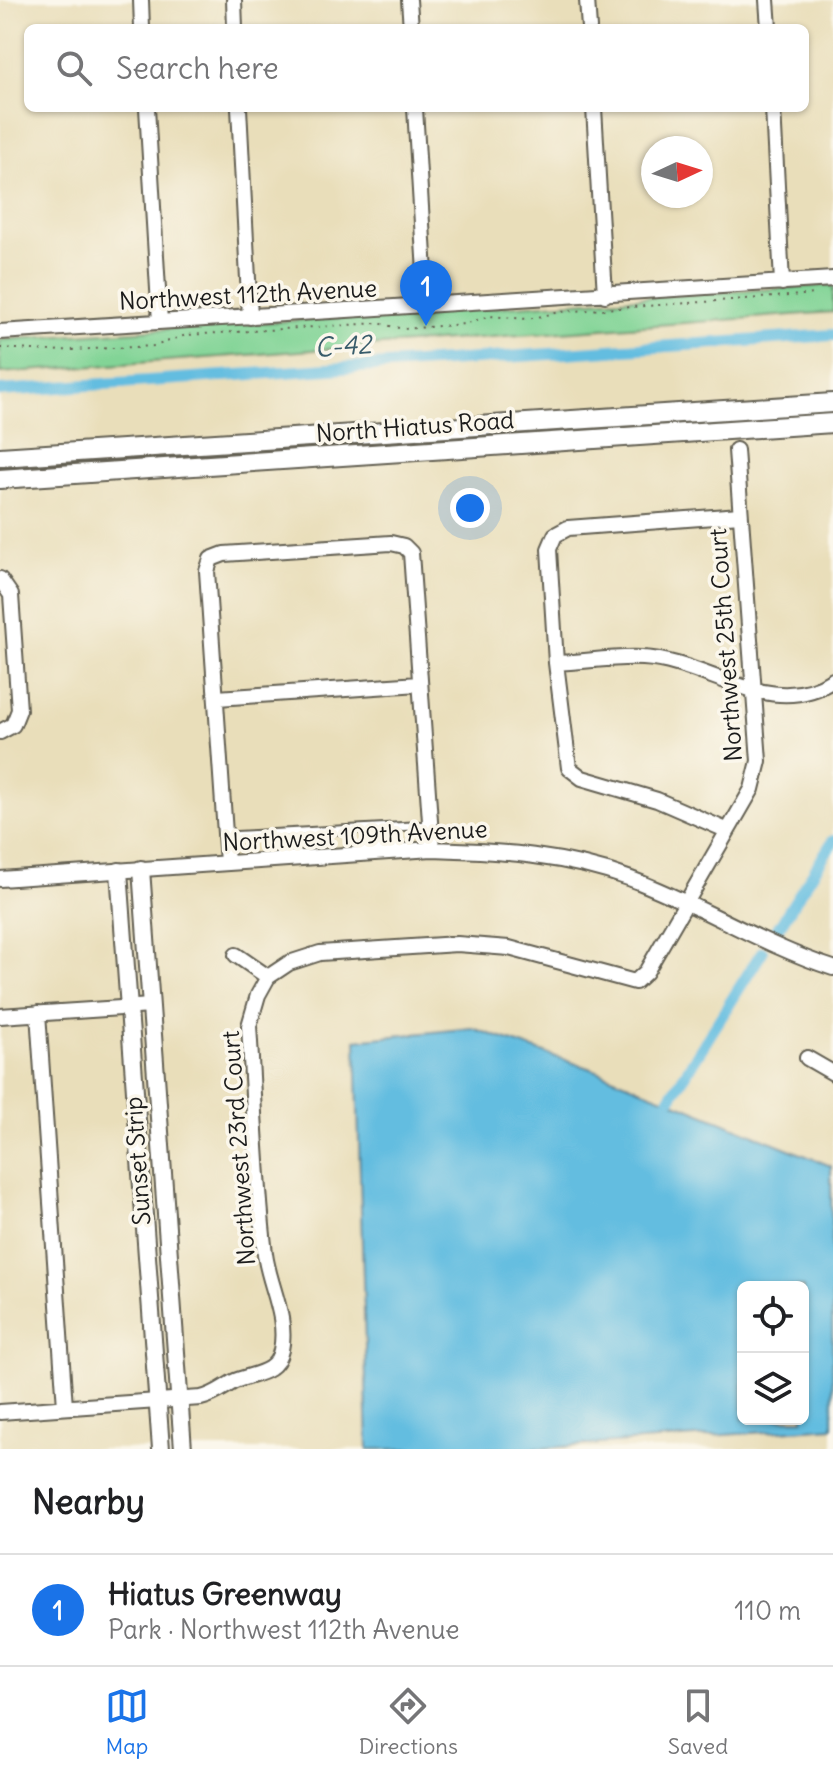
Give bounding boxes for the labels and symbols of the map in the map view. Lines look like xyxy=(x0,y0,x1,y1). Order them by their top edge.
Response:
north arrow xyxy=(641,136,713,208)
pin: 1 xyxy=(400,260,452,326)
street label: Northwest 112th Avenue xyxy=(118,272,378,316)
water label: C-42 xyxy=(314,327,375,364)
street label: North Hiatus Road xyxy=(315,404,515,448)
your location xyxy=(450,488,490,528)
street label: Northwest 25th Court xyxy=(702,528,748,763)
street label: Northwest 109th Avenue xyxy=(222,813,488,857)
street label: Northwest 23rd Court xyxy=(215,1030,261,1266)
street label: Sunset Strip xyxy=(118,1096,156,1226)

